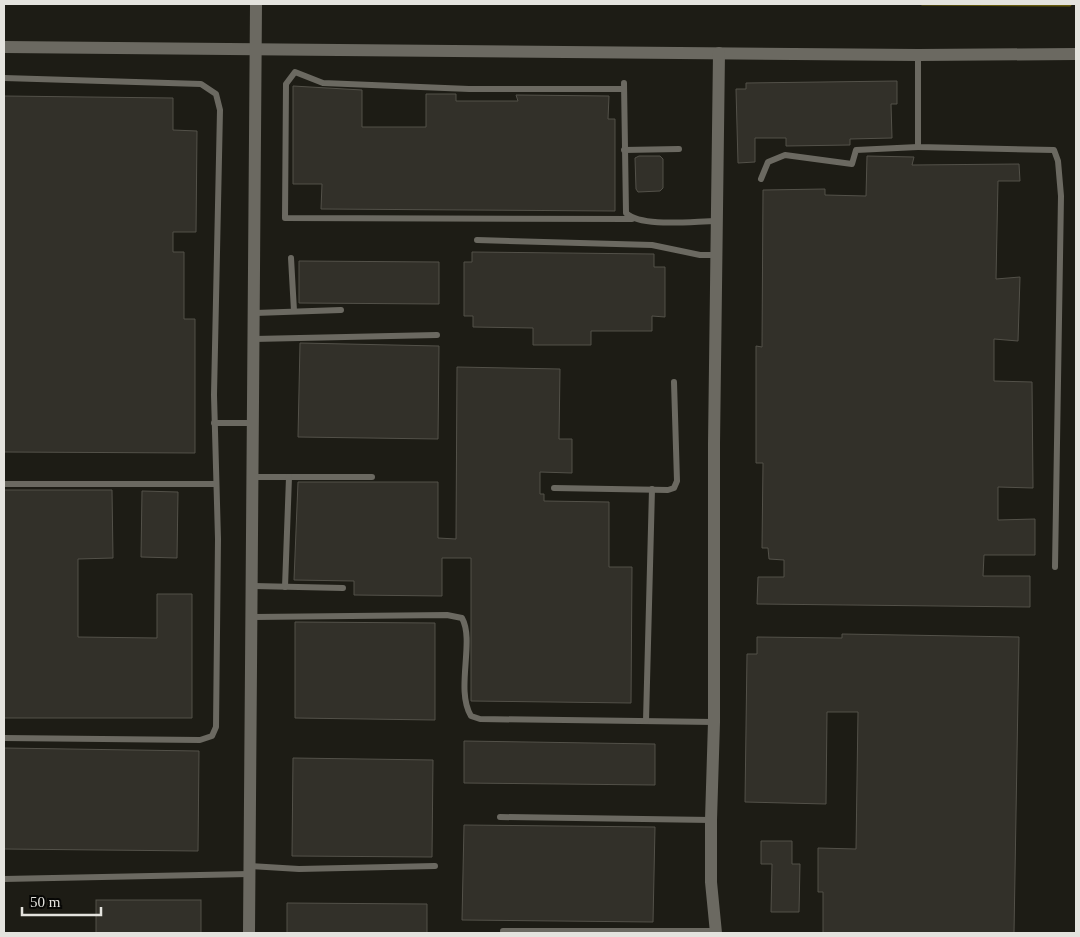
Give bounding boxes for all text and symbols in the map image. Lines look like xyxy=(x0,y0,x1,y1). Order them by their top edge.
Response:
scale bar xyxy=(22,884,101,916)
text: 50 m xyxy=(30,894,61,910)

